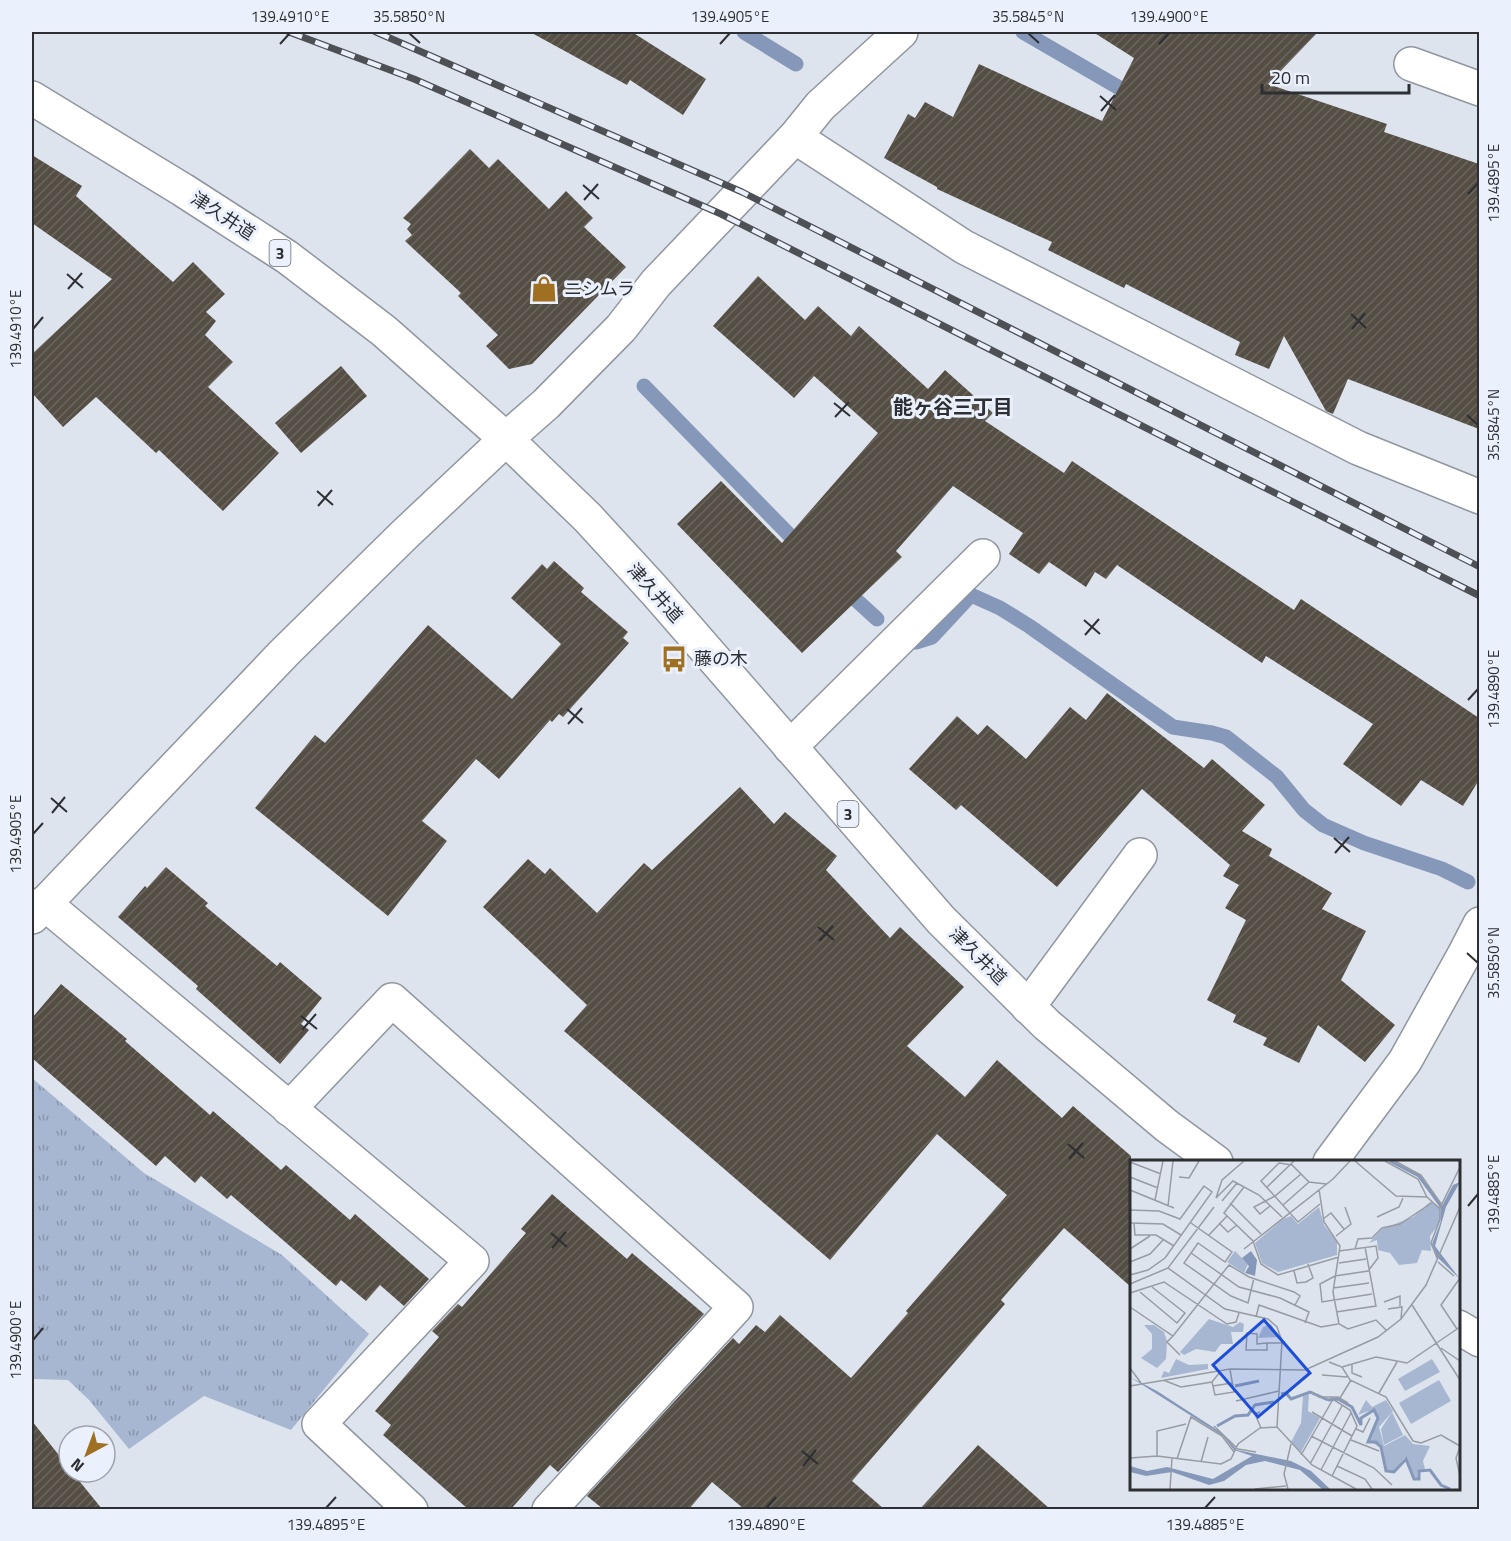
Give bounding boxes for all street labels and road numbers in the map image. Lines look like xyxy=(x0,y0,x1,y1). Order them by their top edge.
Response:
street label: 津久井道 xyxy=(186,185,261,247)
road number: 3 xyxy=(270,240,290,266)
street label: 津久井道 xyxy=(621,557,689,628)
road number: 3 xyxy=(838,801,858,827)
street label: 津久井道 xyxy=(943,921,1013,991)

